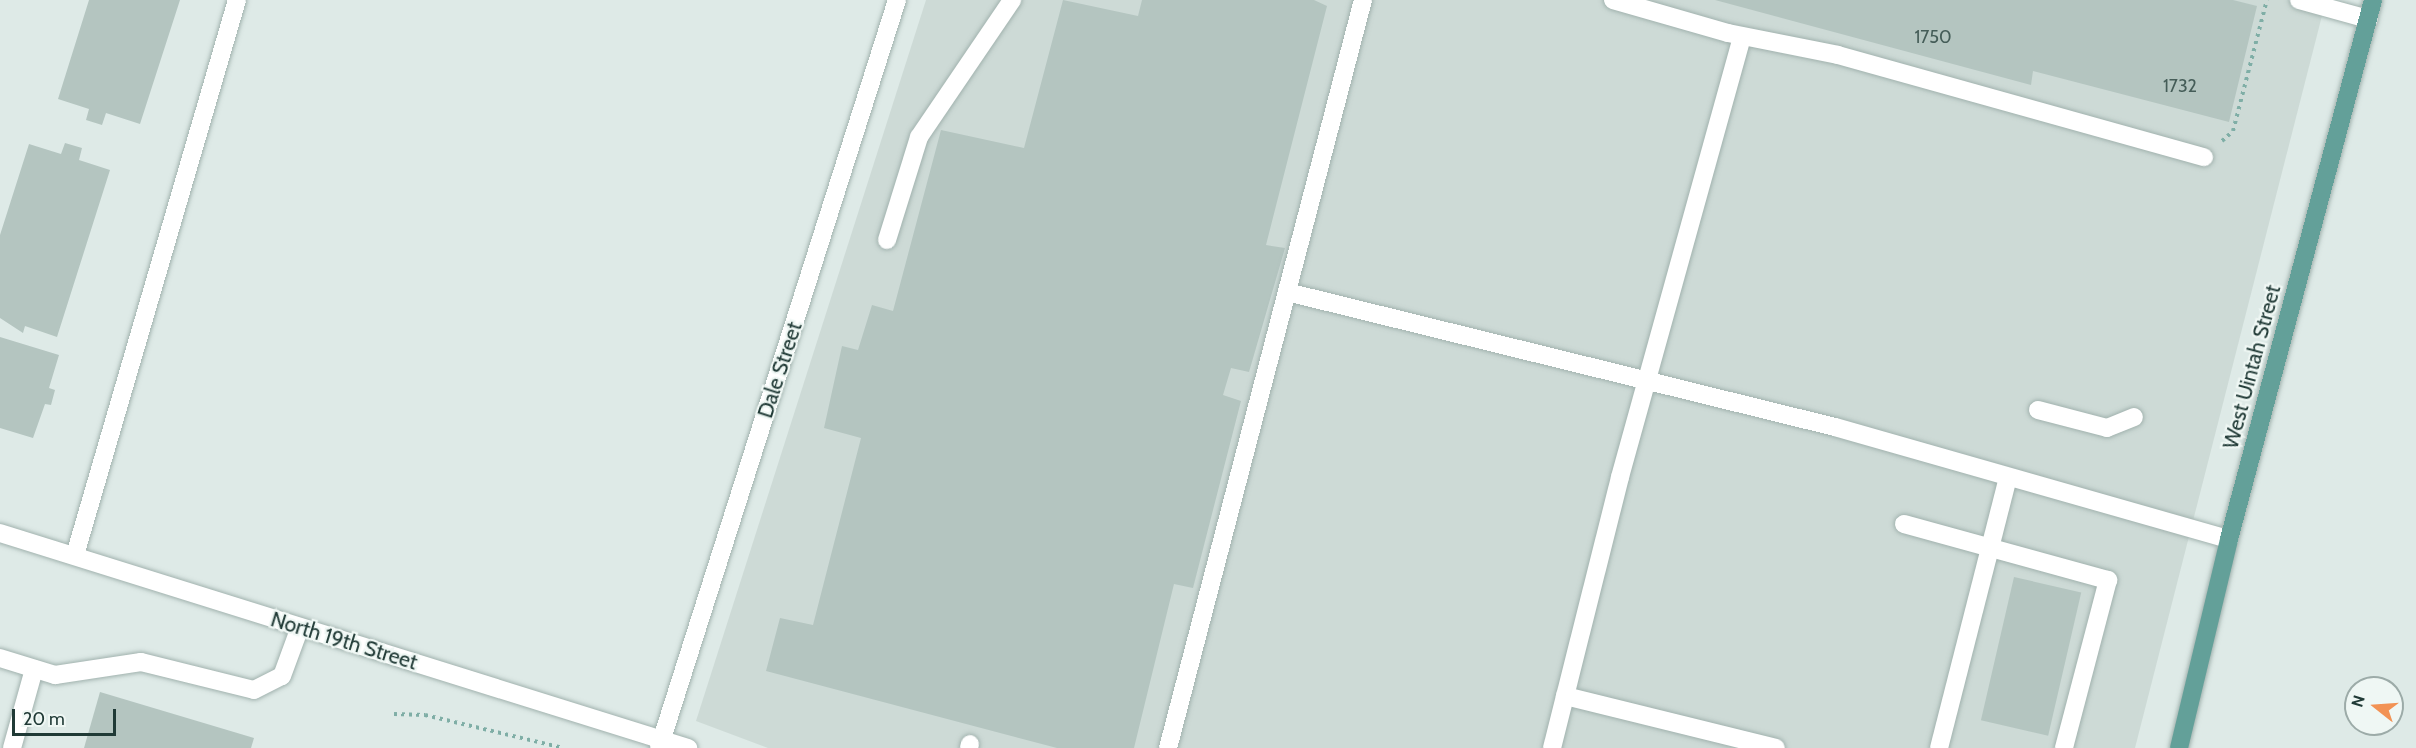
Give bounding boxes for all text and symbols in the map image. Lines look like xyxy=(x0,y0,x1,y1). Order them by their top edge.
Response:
house number: 1750 xyxy=(1914,26,1952,48)
house number: 1732 xyxy=(2163,75,2197,97)
street label: West Uintah Street xyxy=(2218,282,2286,452)
street label: Dale Street xyxy=(753,319,807,421)
street label: North 19th Street xyxy=(268,607,420,675)
north arrow xyxy=(2344,676,2404,736)
text: N xyxy=(2347,693,2369,709)
scale bar xyxy=(15,697,118,735)
text: 20 m xyxy=(23,708,65,730)

